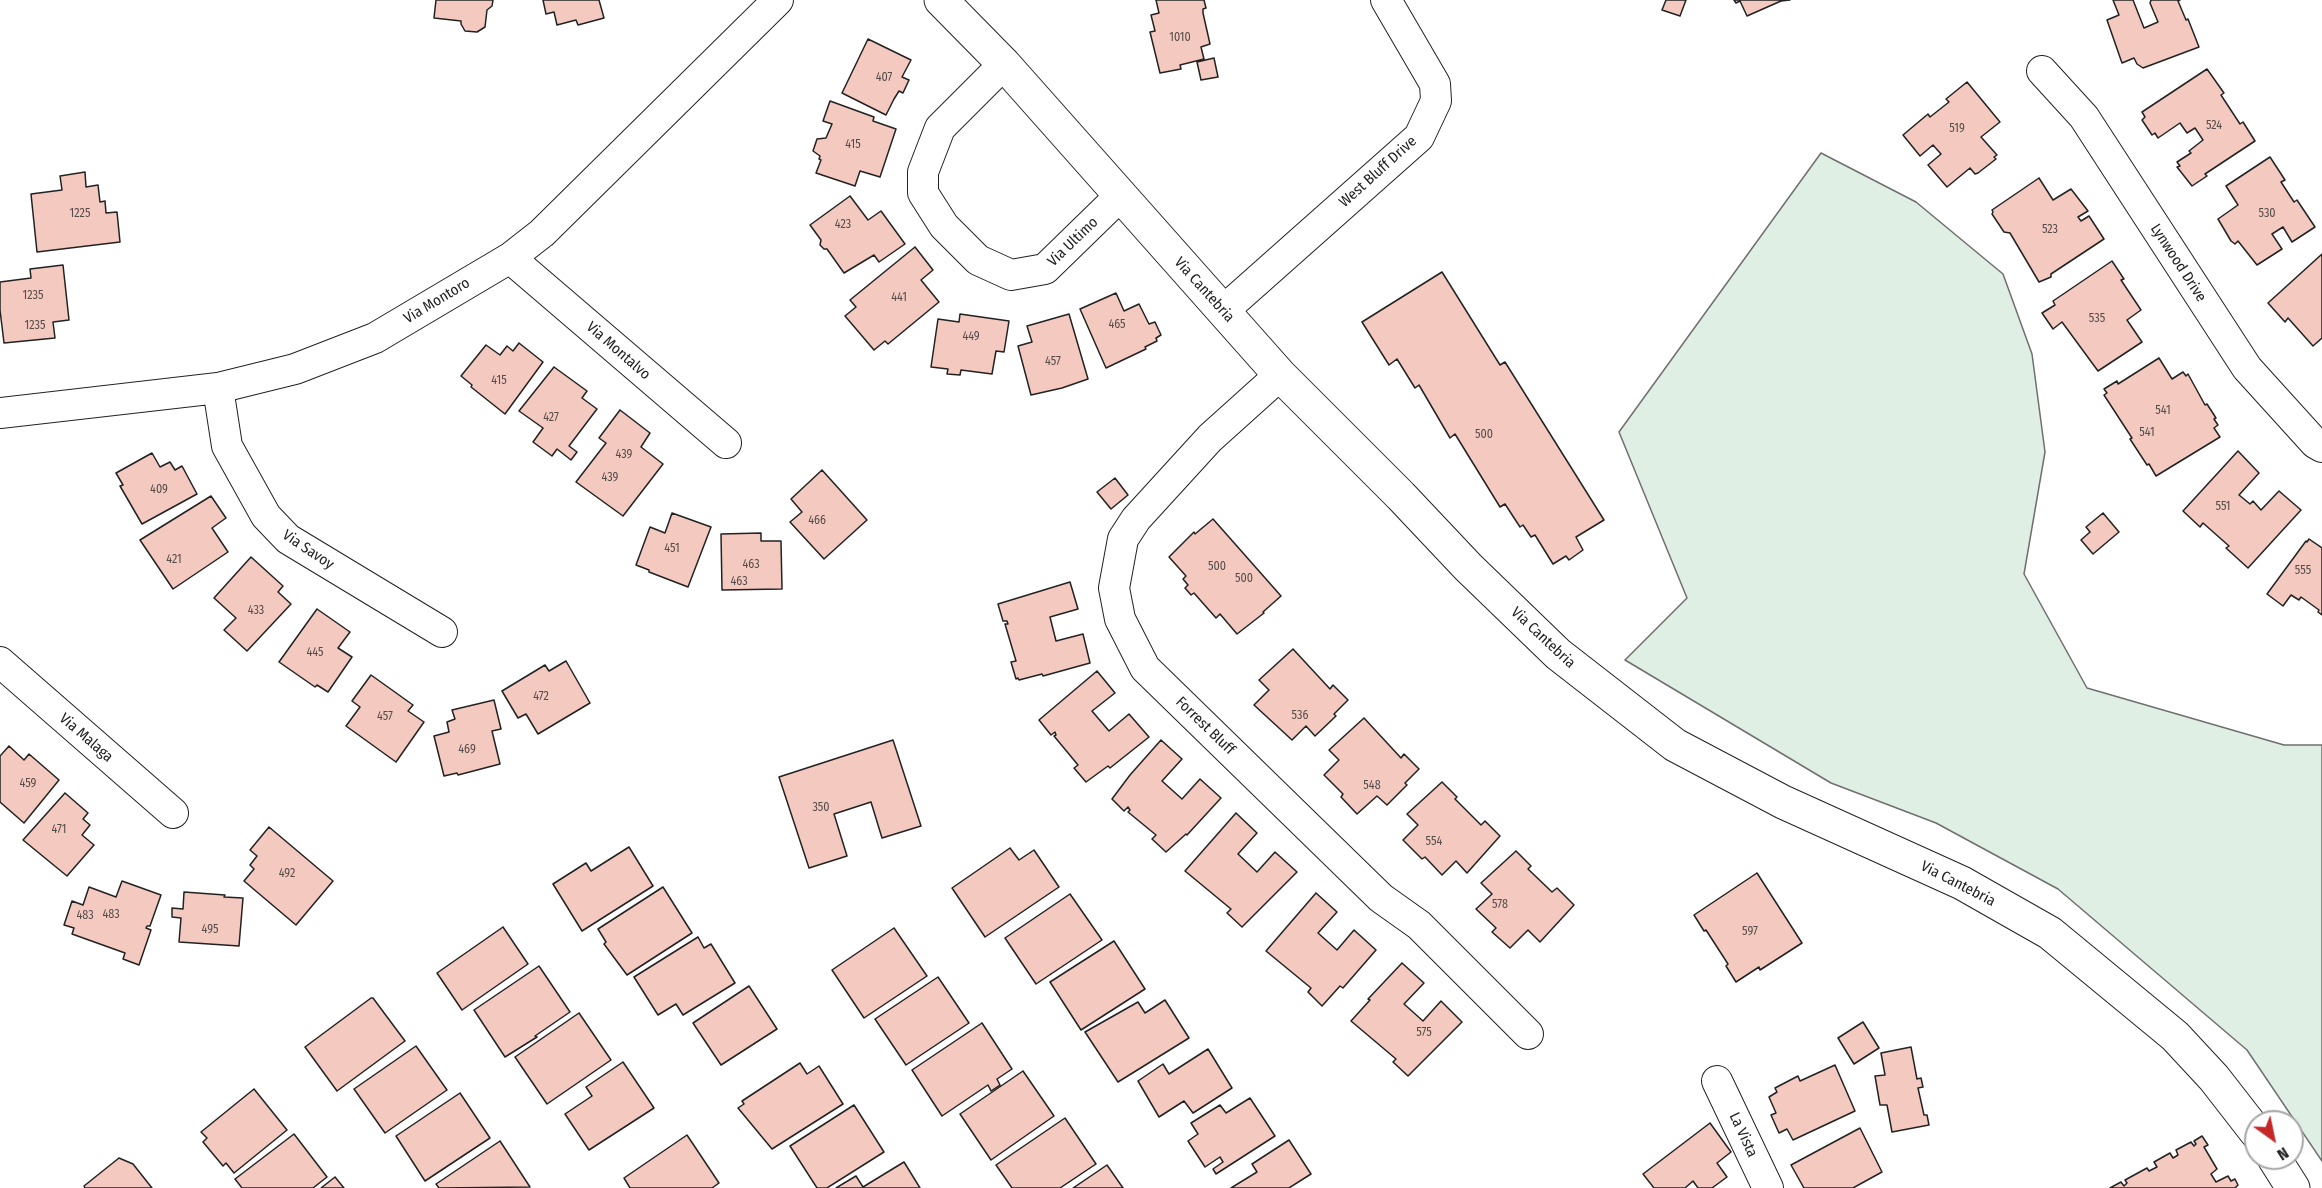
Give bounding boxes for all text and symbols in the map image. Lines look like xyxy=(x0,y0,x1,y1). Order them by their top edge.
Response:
house number: 1010 xyxy=(1169,31,1191,45)
house number: 407 xyxy=(876,71,892,85)
house number: 524 xyxy=(2206,119,2222,133)
house number: 519 xyxy=(1949,122,1965,136)
street label: West Bluff Drive xyxy=(1336,133,1420,211)
house number: 415 xyxy=(845,138,861,152)
house number: 1225 xyxy=(70,207,90,221)
house number: 530 xyxy=(2258,207,2276,221)
street label: Via Ultimo xyxy=(1044,214,1102,270)
house number: 423 xyxy=(835,218,851,232)
street label: Lynwood Drive xyxy=(2146,221,2210,305)
house number: 523 xyxy=(2042,223,2058,237)
street label: Via Cantebria xyxy=(1170,254,1238,326)
street label: Via Montoro xyxy=(401,274,473,328)
house number: 1235 xyxy=(23,289,43,303)
house number: 441 xyxy=(891,291,907,305)
house number: 535 xyxy=(2089,312,2105,326)
street label: Via Montalvo xyxy=(582,318,654,384)
house number: 465 xyxy=(1108,318,1126,332)
house number: 1235 xyxy=(25,319,45,333)
house number: 449 xyxy=(962,330,980,344)
house number: 457 xyxy=(1045,355,1061,369)
house number: 415 xyxy=(491,374,507,388)
house number: 541 xyxy=(2155,404,2171,418)
house number: 427 xyxy=(543,411,559,425)
house number: 541 xyxy=(2139,426,2155,440)
house number: 500 xyxy=(1475,428,1493,442)
house number: 439 xyxy=(616,448,632,462)
house number: 439 xyxy=(602,471,618,485)
house number: 409 xyxy=(150,483,168,497)
house number: 551 xyxy=(2215,500,2231,514)
house number: 466 xyxy=(808,514,826,528)
street label: Via Savoy xyxy=(279,526,337,574)
house number: 451 xyxy=(664,542,680,556)
house number: 421 xyxy=(166,553,182,567)
house number: 463 xyxy=(742,558,760,572)
house number: 500 xyxy=(1208,560,1226,574)
house number: 555 xyxy=(2295,564,2311,578)
house number: 500 xyxy=(1235,572,1253,586)
house number: 463 xyxy=(730,575,748,589)
house number: 433 xyxy=(248,604,264,618)
street label: Via Cantebria xyxy=(1507,604,1579,672)
house number: 445 xyxy=(306,646,324,660)
house number: 472 xyxy=(533,690,549,704)
street label: Forrest Bluff xyxy=(1172,693,1238,759)
house number: 536 xyxy=(1292,709,1308,723)
street label: Via Malaga xyxy=(55,710,117,766)
house number: 457 xyxy=(377,710,393,724)
house number: 469 xyxy=(458,743,476,757)
house number: 459 xyxy=(20,777,36,791)
house number: 548 xyxy=(1363,779,1381,793)
house number: 350 xyxy=(812,801,830,815)
house number: 471 xyxy=(52,823,66,837)
house number: 554 xyxy=(1426,835,1442,849)
street label: Via Cantebria xyxy=(1918,857,1998,911)
house number: 492 xyxy=(279,867,295,881)
house number: 578 xyxy=(1492,898,1508,912)
house number: 483 xyxy=(102,908,120,922)
house number: 483 xyxy=(76,909,94,923)
house number: 495 xyxy=(202,923,218,937)
house number: 597 xyxy=(1742,925,1758,939)
house number: 575 xyxy=(1416,1026,1432,1040)
street label: La Vista xyxy=(1725,1110,1761,1160)
north arrow xyxy=(2244,1110,2304,1170)
text: N xyxy=(2274,1143,2292,1164)

